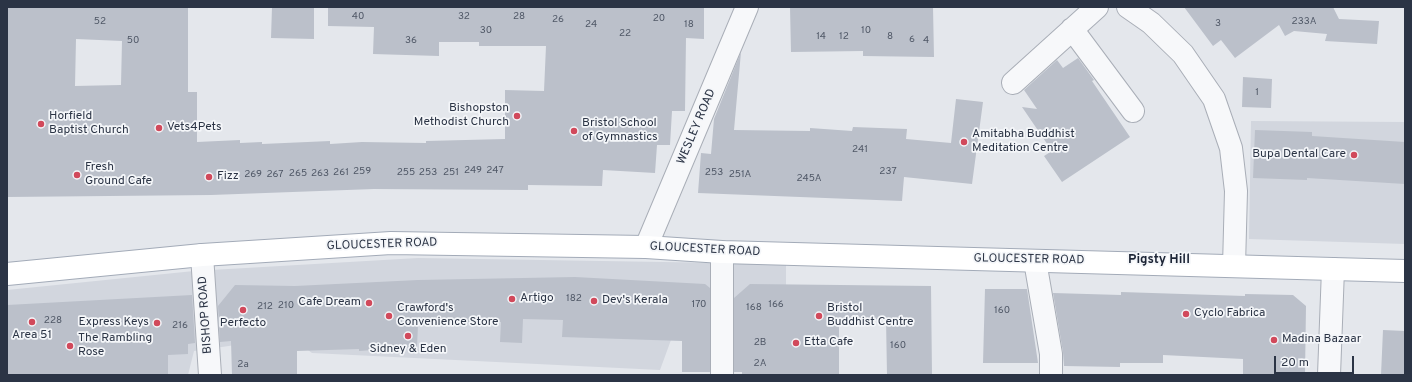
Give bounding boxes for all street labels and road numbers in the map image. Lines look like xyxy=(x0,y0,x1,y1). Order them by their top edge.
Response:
street label: WESLEY ROAD xyxy=(675,87,719,167)
street label: GLOUCESTER ROAD xyxy=(326,236,438,254)
street label: GLOUCESTER ROAD xyxy=(649,240,761,260)
street label: GLOUCESTER ROAD xyxy=(973,252,1085,268)
street label: BISHOP ROAD xyxy=(196,276,216,354)

